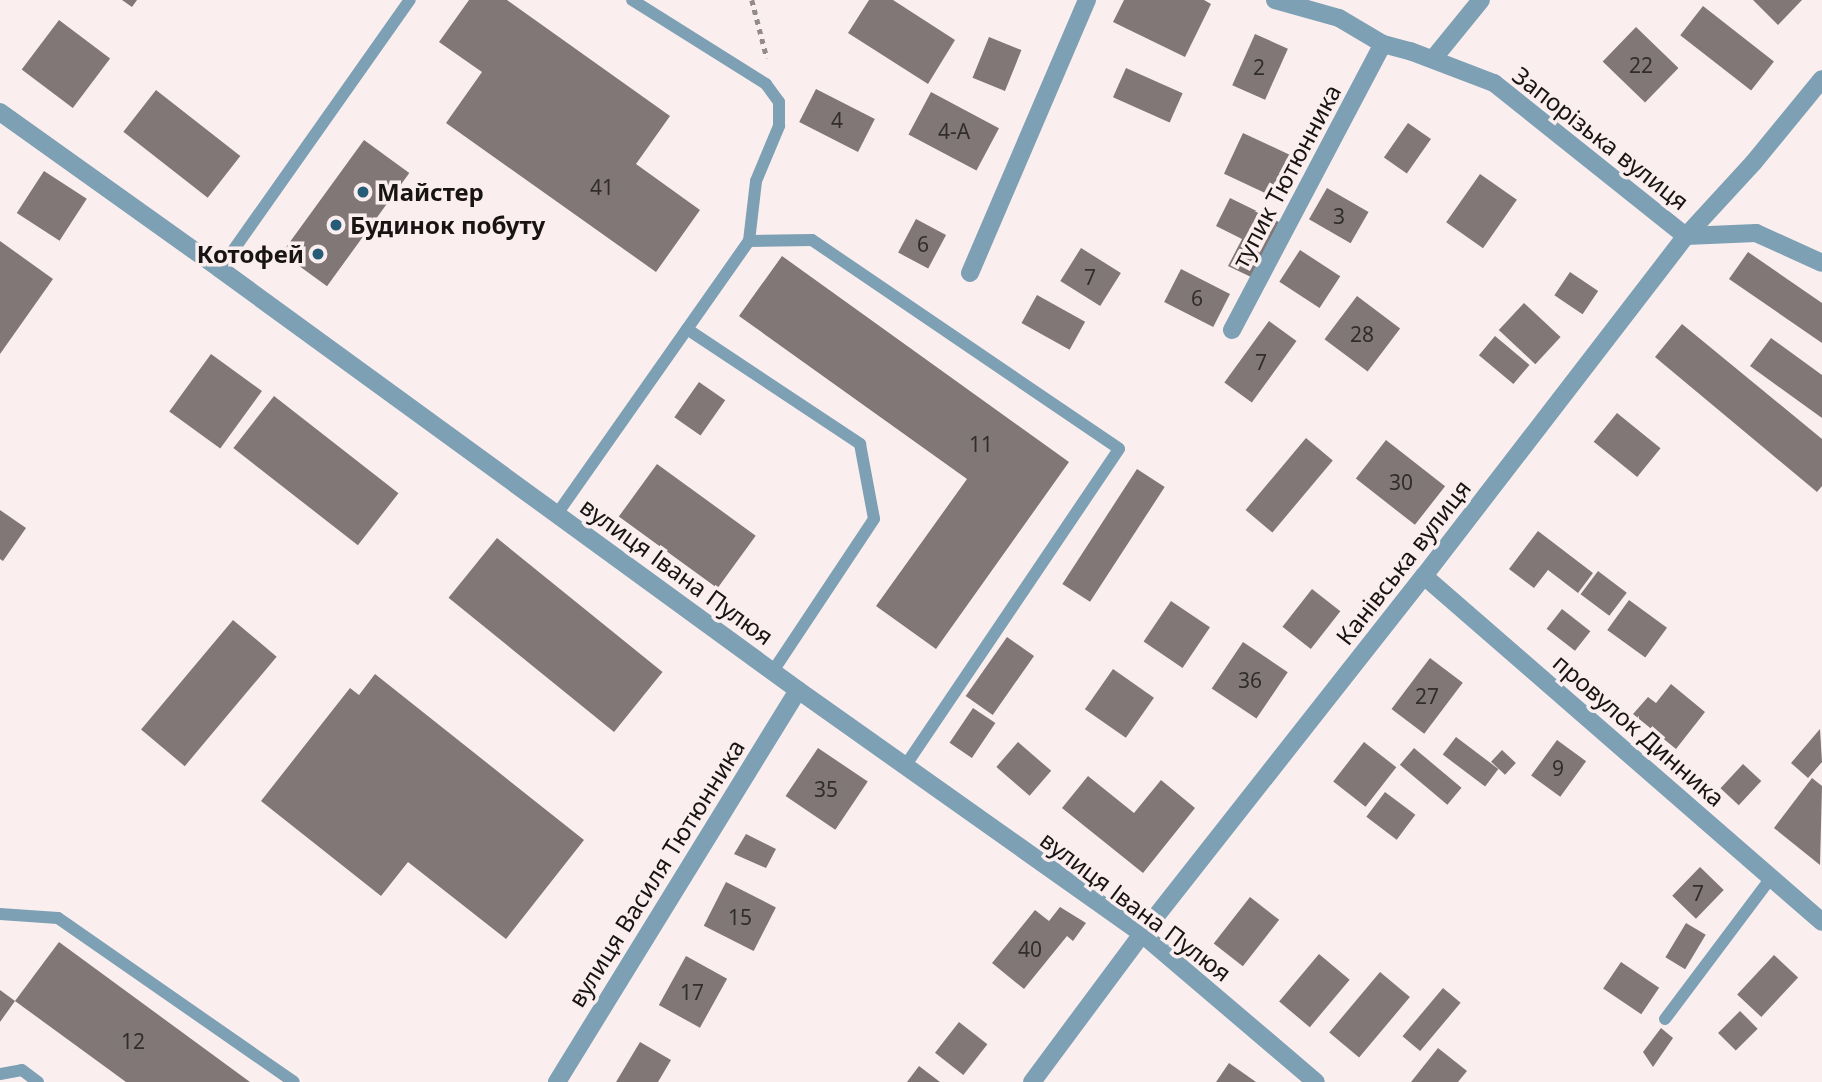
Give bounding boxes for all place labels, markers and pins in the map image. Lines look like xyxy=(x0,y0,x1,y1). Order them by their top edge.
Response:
place label: Майстер xyxy=(377,178,484,206)
marker: Майстер xyxy=(355,184,371,200)
place label: Будинок побуту xyxy=(350,211,545,239)
marker: Будинок побуту xyxy=(328,217,344,233)
place label: Котофей xyxy=(197,240,304,268)
marker: Котофей xyxy=(310,246,326,262)

